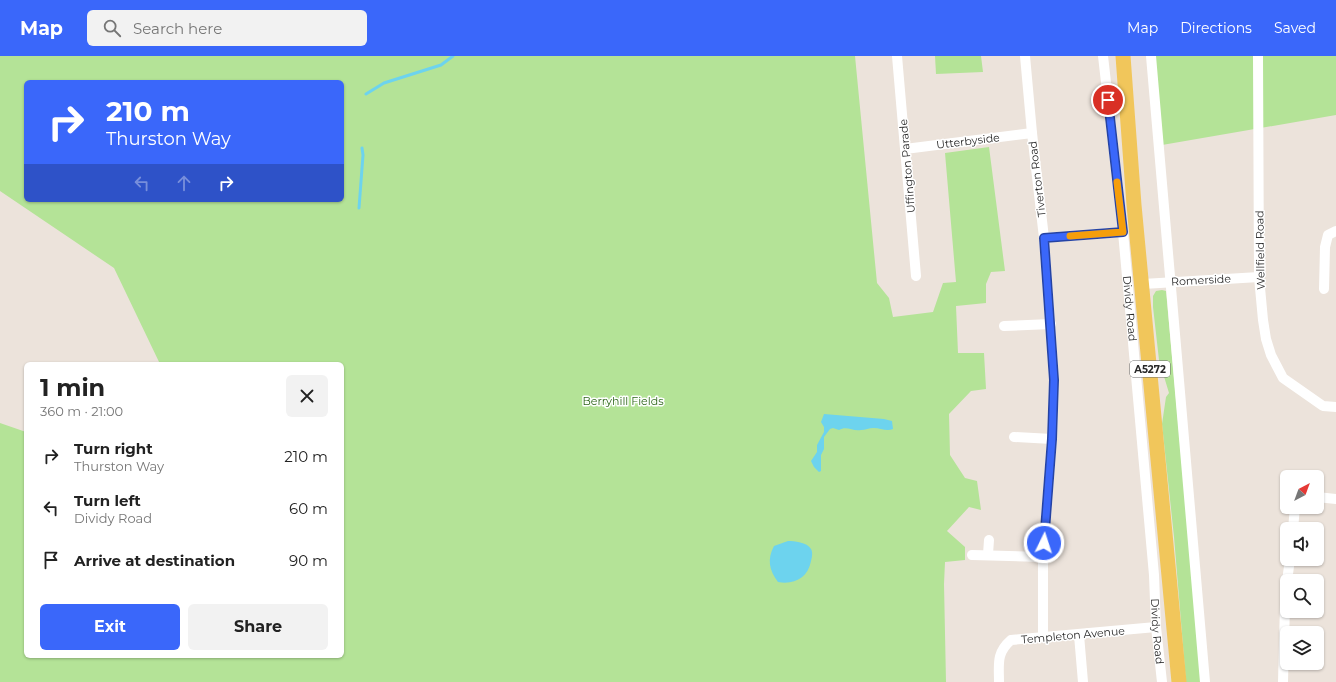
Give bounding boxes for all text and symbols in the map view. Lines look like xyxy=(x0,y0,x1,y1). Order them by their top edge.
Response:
search box xyxy=(87,10,367,46)
text: Map xyxy=(20,17,63,40)
icon: search xyxy=(101,17,123,39)
text: Search here xyxy=(133,19,222,38)
text: Map xyxy=(1127,19,1158,37)
text: Directions xyxy=(1180,19,1252,37)
text: Saved xyxy=(1274,19,1316,37)
pin xyxy=(1091,83,1125,117)
icon: arrive xyxy=(1097,89,1119,111)
text: 210 m xyxy=(106,94,190,128)
icon: right xyxy=(40,96,92,148)
street label: Uffington Parade xyxy=(896,118,918,214)
text: Thurston Way xyxy=(106,128,231,150)
street label: Utterbyside xyxy=(935,130,1001,152)
street label: Tiverton Road xyxy=(1025,140,1049,218)
icon: left xyxy=(131,172,153,194)
icon: ahead xyxy=(173,172,195,194)
icon: right xyxy=(215,172,237,194)
street label: Wellfield Road xyxy=(1252,210,1268,290)
street label: Romerside xyxy=(1171,271,1232,289)
street label: Dividy Road xyxy=(1120,275,1140,342)
road number: A5272 xyxy=(1130,361,1170,377)
text: 1 min xyxy=(40,373,105,402)
button: close xyxy=(286,375,328,417)
park label: Berryhill Fields xyxy=(582,394,664,408)
text: 360 m · 21:00 xyxy=(40,403,123,419)
text: Turn right xyxy=(74,439,153,458)
icon: right xyxy=(40,445,62,467)
text: 210 m xyxy=(284,447,328,466)
text: Thurston Way xyxy=(74,458,164,474)
north arrow xyxy=(1280,470,1324,514)
map controls xyxy=(1280,470,1324,670)
text: Turn left xyxy=(74,491,141,510)
icon: left xyxy=(40,497,62,519)
text: 60 m xyxy=(289,499,328,518)
text: Dividy Road xyxy=(74,510,152,526)
position arrow xyxy=(1023,522,1065,564)
button: sound xyxy=(1280,522,1324,566)
icon: arrive xyxy=(40,549,62,571)
text: Arrive at destination xyxy=(74,551,235,570)
text: 90 m xyxy=(289,551,328,570)
button: search xyxy=(1280,574,1324,618)
street label: Dividy Road xyxy=(1148,598,1167,665)
button: Exit xyxy=(40,604,180,650)
button: Share xyxy=(188,604,328,650)
street label: Templeton Avenue xyxy=(1021,623,1126,647)
button: layers xyxy=(1280,626,1324,670)

